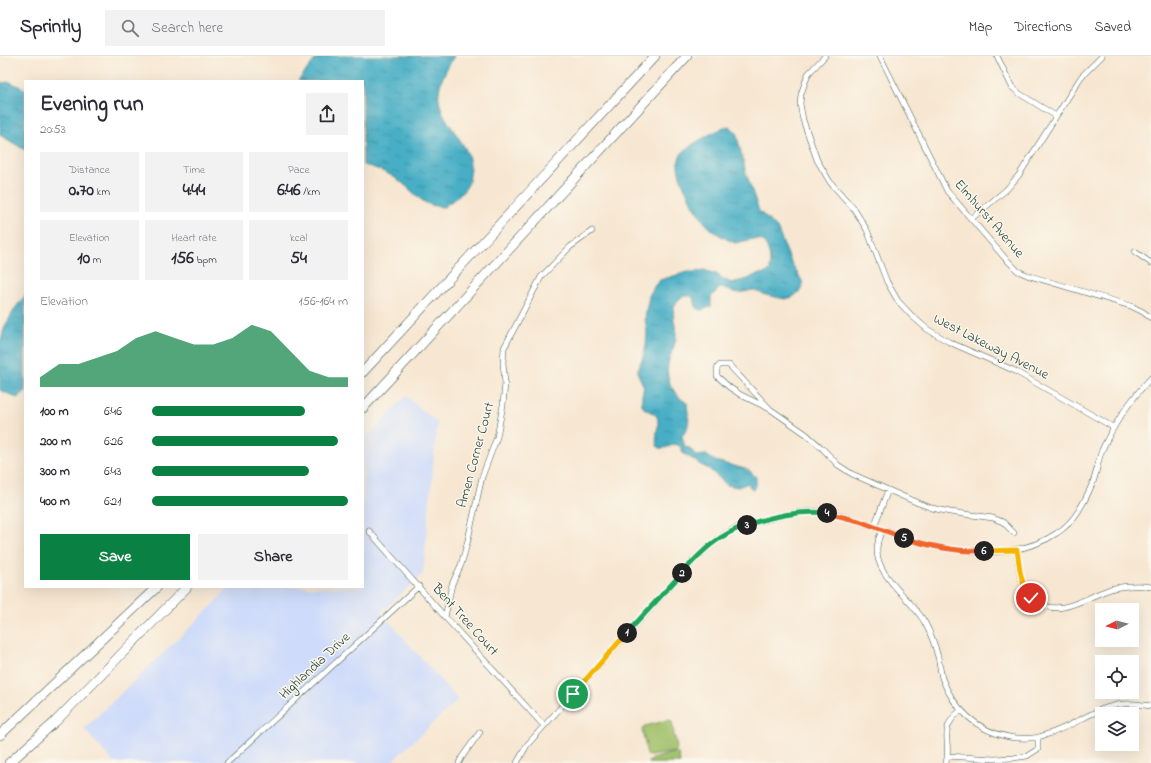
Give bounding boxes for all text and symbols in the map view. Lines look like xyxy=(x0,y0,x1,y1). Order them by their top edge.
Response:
search box xyxy=(105,10,385,46)
text: Sprintly xyxy=(20,14,81,41)
icon: search xyxy=(119,17,141,39)
text: Search here xyxy=(151,17,223,39)
text: Map xyxy=(969,17,992,38)
text: Directions xyxy=(1014,17,1072,38)
text: Saved xyxy=(1094,17,1131,38)
text: Evening run xyxy=(40,89,144,121)
button: share xyxy=(306,93,348,135)
text: 20:53 xyxy=(40,120,66,139)
text: Distance xyxy=(69,162,110,178)
text: Time xyxy=(183,162,205,178)
text: Pace xyxy=(288,162,309,178)
street label: Elmhurst Avenue xyxy=(949,175,1029,263)
text: 0.70 xyxy=(69,178,94,203)
text: 4:44 xyxy=(183,178,205,203)
text: 6:46 xyxy=(277,178,301,203)
text: km xyxy=(94,184,110,200)
text: /km xyxy=(301,184,320,200)
text: Elevation xyxy=(69,230,110,246)
text: Heart rate xyxy=(171,230,217,246)
text: kcal xyxy=(290,230,307,246)
text: 10 xyxy=(77,246,90,271)
text: 156 xyxy=(171,246,194,271)
text: 54 xyxy=(290,246,307,271)
text: m xyxy=(90,252,101,268)
text: bpm xyxy=(194,252,217,268)
text: Elevation xyxy=(40,292,88,311)
text: 156–164 m xyxy=(298,292,348,311)
street label: West Lakeway Avenue xyxy=(929,309,1053,387)
street label: Amen Corner Court xyxy=(452,400,500,510)
text: 100 m xyxy=(40,402,69,421)
text: 6:46 xyxy=(104,402,122,421)
text: 200 m xyxy=(40,432,71,451)
text: 6:26 xyxy=(104,432,123,451)
text: 300 m xyxy=(40,462,70,481)
text: 6:43 xyxy=(104,462,122,481)
text: 400 m xyxy=(40,492,70,511)
text: 6:21 xyxy=(104,492,121,511)
pin: 4 xyxy=(817,503,837,523)
text: 4 xyxy=(825,505,829,521)
pin: 3 xyxy=(737,515,757,535)
text: 3 xyxy=(745,517,749,533)
pin: 5 xyxy=(894,528,914,548)
text: 5 xyxy=(901,530,907,546)
button: Save xyxy=(40,534,190,580)
button: Share xyxy=(198,534,348,580)
pin: 6 xyxy=(974,541,994,561)
text: 6 xyxy=(982,543,986,559)
pin: 2 xyxy=(672,563,692,583)
text: 2 xyxy=(679,565,685,581)
street label: Bent Tree Court xyxy=(426,578,504,661)
pin xyxy=(1014,581,1048,615)
icon: check xyxy=(1020,587,1042,609)
north arrow xyxy=(1095,603,1139,647)
map controls xyxy=(1095,603,1139,751)
pin: 1 xyxy=(617,623,637,643)
text: 1 xyxy=(625,625,629,641)
street label: Highlandia Drive xyxy=(275,627,356,705)
button: locate xyxy=(1095,655,1139,699)
pin xyxy=(556,677,590,711)
icon: arrive xyxy=(562,683,584,705)
button: layers xyxy=(1095,707,1139,751)

